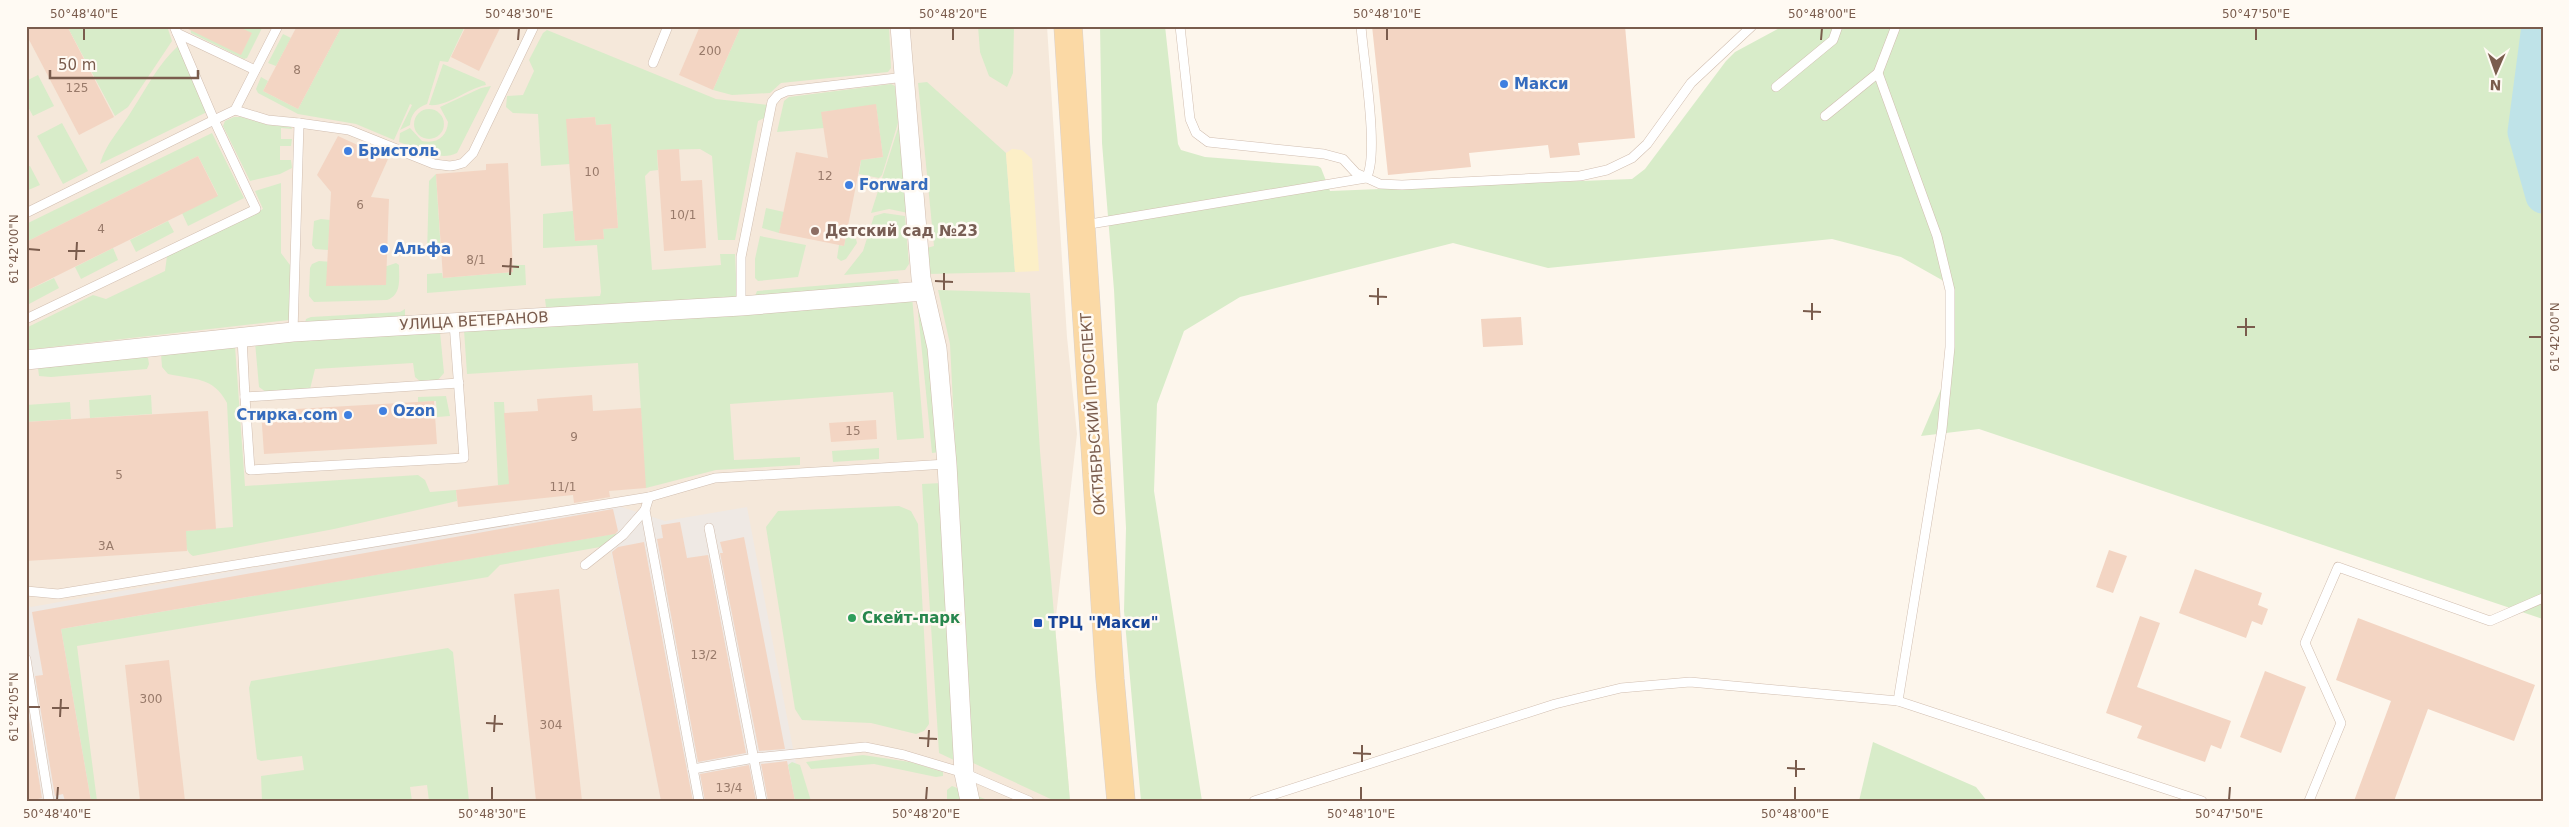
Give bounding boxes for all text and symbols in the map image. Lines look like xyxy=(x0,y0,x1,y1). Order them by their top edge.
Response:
text: 50°48'40"E xyxy=(50,7,118,21)
text: 50°48'30"E xyxy=(485,7,553,21)
text: 50°48'20"E xyxy=(919,7,987,21)
text: 50°48'10"E xyxy=(1353,7,1421,21)
text: 50°48'00"E xyxy=(1788,7,1856,21)
text: 50°47'50"E xyxy=(2222,7,2290,21)
house number: 200 xyxy=(699,44,721,58)
scale bar xyxy=(50,48,198,80)
north arrow xyxy=(2472,48,2522,98)
text: 50 m xyxy=(58,56,96,74)
house number: 8 xyxy=(293,63,301,77)
place label: Макси xyxy=(1514,75,1569,93)
text: N xyxy=(2489,77,2502,93)
marker: Макси xyxy=(1498,78,1510,90)
house number: 125 xyxy=(66,81,88,95)
place label: Бристоль xyxy=(358,142,439,160)
marker: Бристоль xyxy=(342,145,354,157)
house number: 10 xyxy=(584,165,600,179)
house number: 12 xyxy=(817,169,833,183)
place label: Forward xyxy=(859,176,928,194)
marker: Forward xyxy=(843,179,855,191)
house number: 6 xyxy=(356,198,364,212)
house number: 10/1 xyxy=(670,208,696,222)
text: 61°42'00"N xyxy=(7,214,21,284)
house number: 4 xyxy=(97,222,105,236)
place label: Детский сад №23 xyxy=(825,222,978,240)
marker: Детский сад №23 xyxy=(809,225,821,237)
place label: Альфа xyxy=(394,240,451,258)
marker: Альфа xyxy=(378,243,390,255)
house number: 8/1 xyxy=(466,253,486,267)
text: 61°42'00"N xyxy=(2548,302,2562,372)
street label: УЛИЦА ВЕТЕРАНОВ xyxy=(399,308,549,334)
street label: ОКТЯБРЬСКИЙ ПРОСПЕКТ xyxy=(1076,311,1109,516)
place label: Ozon xyxy=(393,402,435,420)
marker: Ozon xyxy=(377,405,389,417)
place label: Стирка.com xyxy=(236,406,338,424)
marker: Стирка.com xyxy=(342,409,354,421)
house number: 15 xyxy=(845,424,861,438)
house number: 9 xyxy=(570,430,578,444)
house number: 5 xyxy=(115,468,123,482)
house number: 11/1 xyxy=(550,480,576,494)
house number: 3А xyxy=(98,539,115,553)
place label: Скейт-парк xyxy=(862,609,960,627)
marker: Скейт-парк xyxy=(846,612,858,624)
place label: ТРЦ "Макси" xyxy=(1048,614,1159,632)
marker: ТРЦ "Макси" xyxy=(1032,617,1044,629)
house number: 13/2 xyxy=(691,648,717,662)
text: 61°42'05"N xyxy=(7,672,21,742)
house number: 300 xyxy=(140,692,162,706)
house number: 304 xyxy=(540,718,562,732)
house number: 13/4 xyxy=(716,781,742,795)
text: 50°48'40"E xyxy=(23,807,91,821)
text: 50°48'30"E xyxy=(458,807,526,821)
text: 50°48'20"E xyxy=(892,807,960,821)
text: 50°48'10"E xyxy=(1327,807,1395,821)
text: 50°48'00"E xyxy=(1761,807,1829,821)
text: 50°47'50"E xyxy=(2195,807,2263,821)

